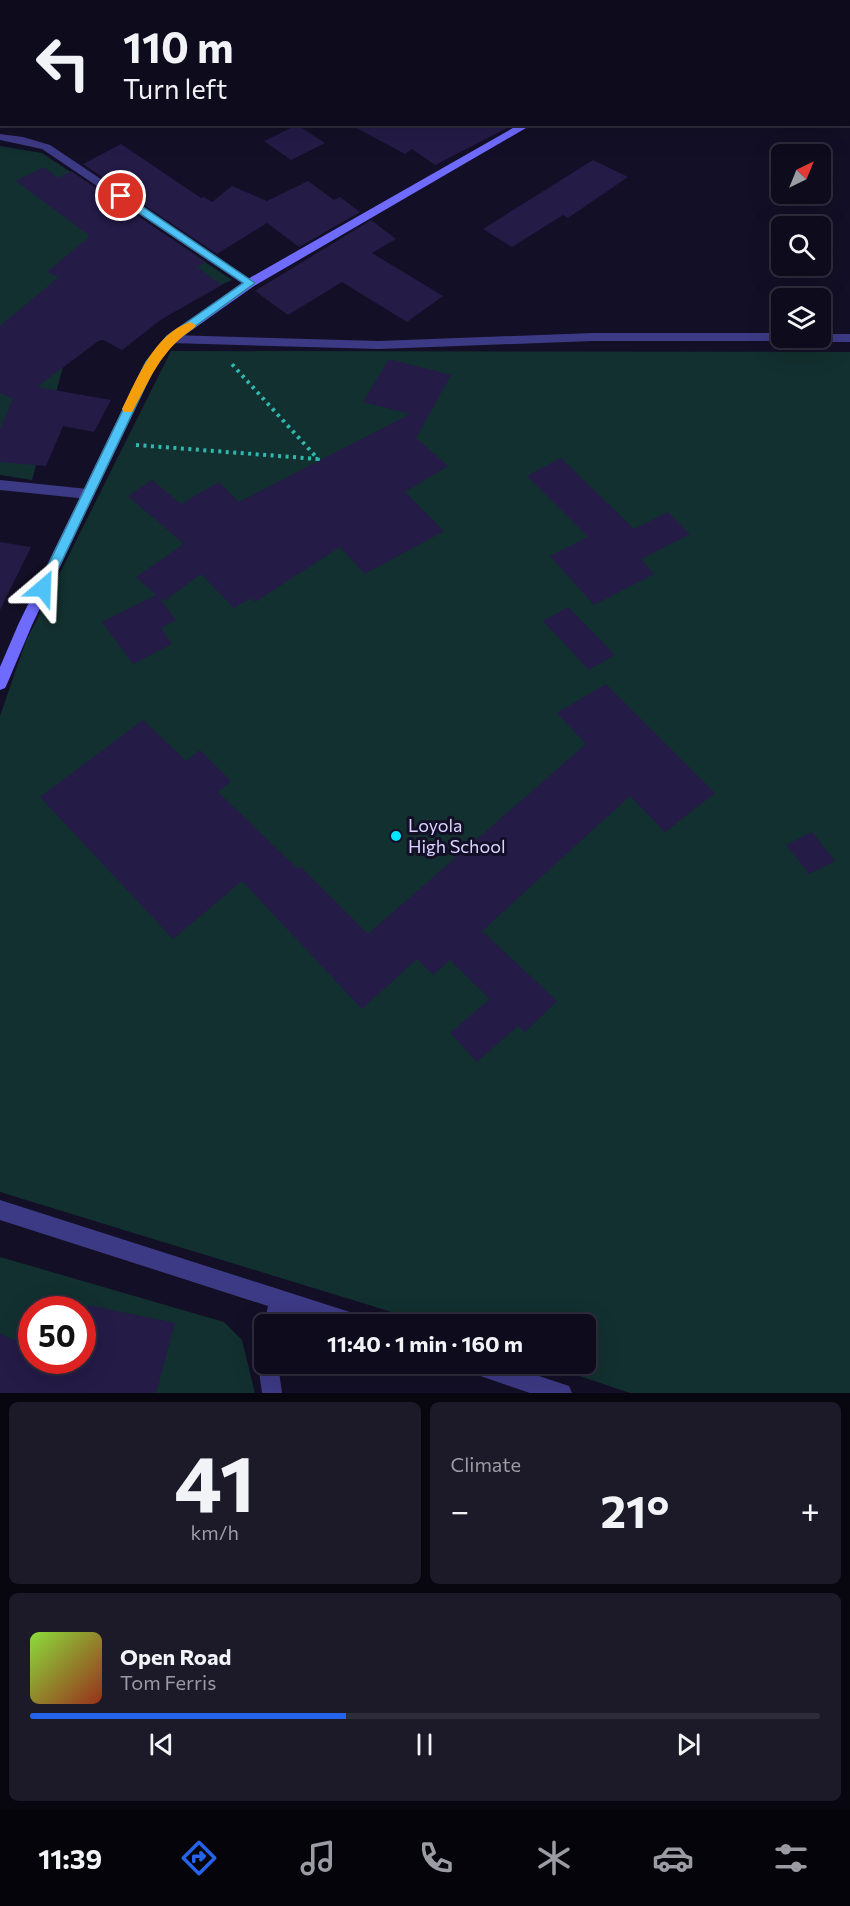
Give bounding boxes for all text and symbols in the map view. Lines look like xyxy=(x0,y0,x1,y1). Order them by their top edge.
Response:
text: 110 m xyxy=(123,20,234,72)
icon: left xyxy=(24,24,102,102)
text: Turn left xyxy=(123,72,227,105)
north arrow xyxy=(771,144,831,204)
map controls xyxy=(771,144,831,348)
pin xyxy=(95,170,146,221)
icon: arrive xyxy=(104,179,137,212)
button: search xyxy=(771,216,831,276)
button: layers xyxy=(771,288,831,348)
position arrow xyxy=(11,556,75,620)
place label: Loyola High School xyxy=(408,814,506,857)
marker: Loyola High School xyxy=(389,829,403,843)
speed limit sign: 50 xyxy=(18,1296,96,1374)
text: 11:40 · 1 min · 160 m xyxy=(327,1330,523,1357)
text: 41 xyxy=(174,1433,255,1528)
text: Climate xyxy=(451,1452,521,1476)
text: 21° xyxy=(600,1482,669,1537)
text: − xyxy=(451,1489,469,1530)
text: + xyxy=(801,1489,820,1530)
text: km/h xyxy=(190,1520,239,1544)
text: Open Road xyxy=(120,1643,231,1670)
text: Tom Ferris xyxy=(120,1670,216,1694)
icon: previous xyxy=(145,1728,178,1761)
icon: pause xyxy=(408,1728,441,1761)
icon: next xyxy=(672,1728,705,1761)
icon: directions xyxy=(178,1837,220,1879)
icon: music xyxy=(297,1837,339,1879)
icon: phone xyxy=(415,1837,457,1879)
icon: climate xyxy=(533,1837,575,1879)
icon: car xyxy=(652,1837,694,1879)
icon: filters xyxy=(770,1837,812,1879)
text: 11:39 xyxy=(38,1842,102,1875)

